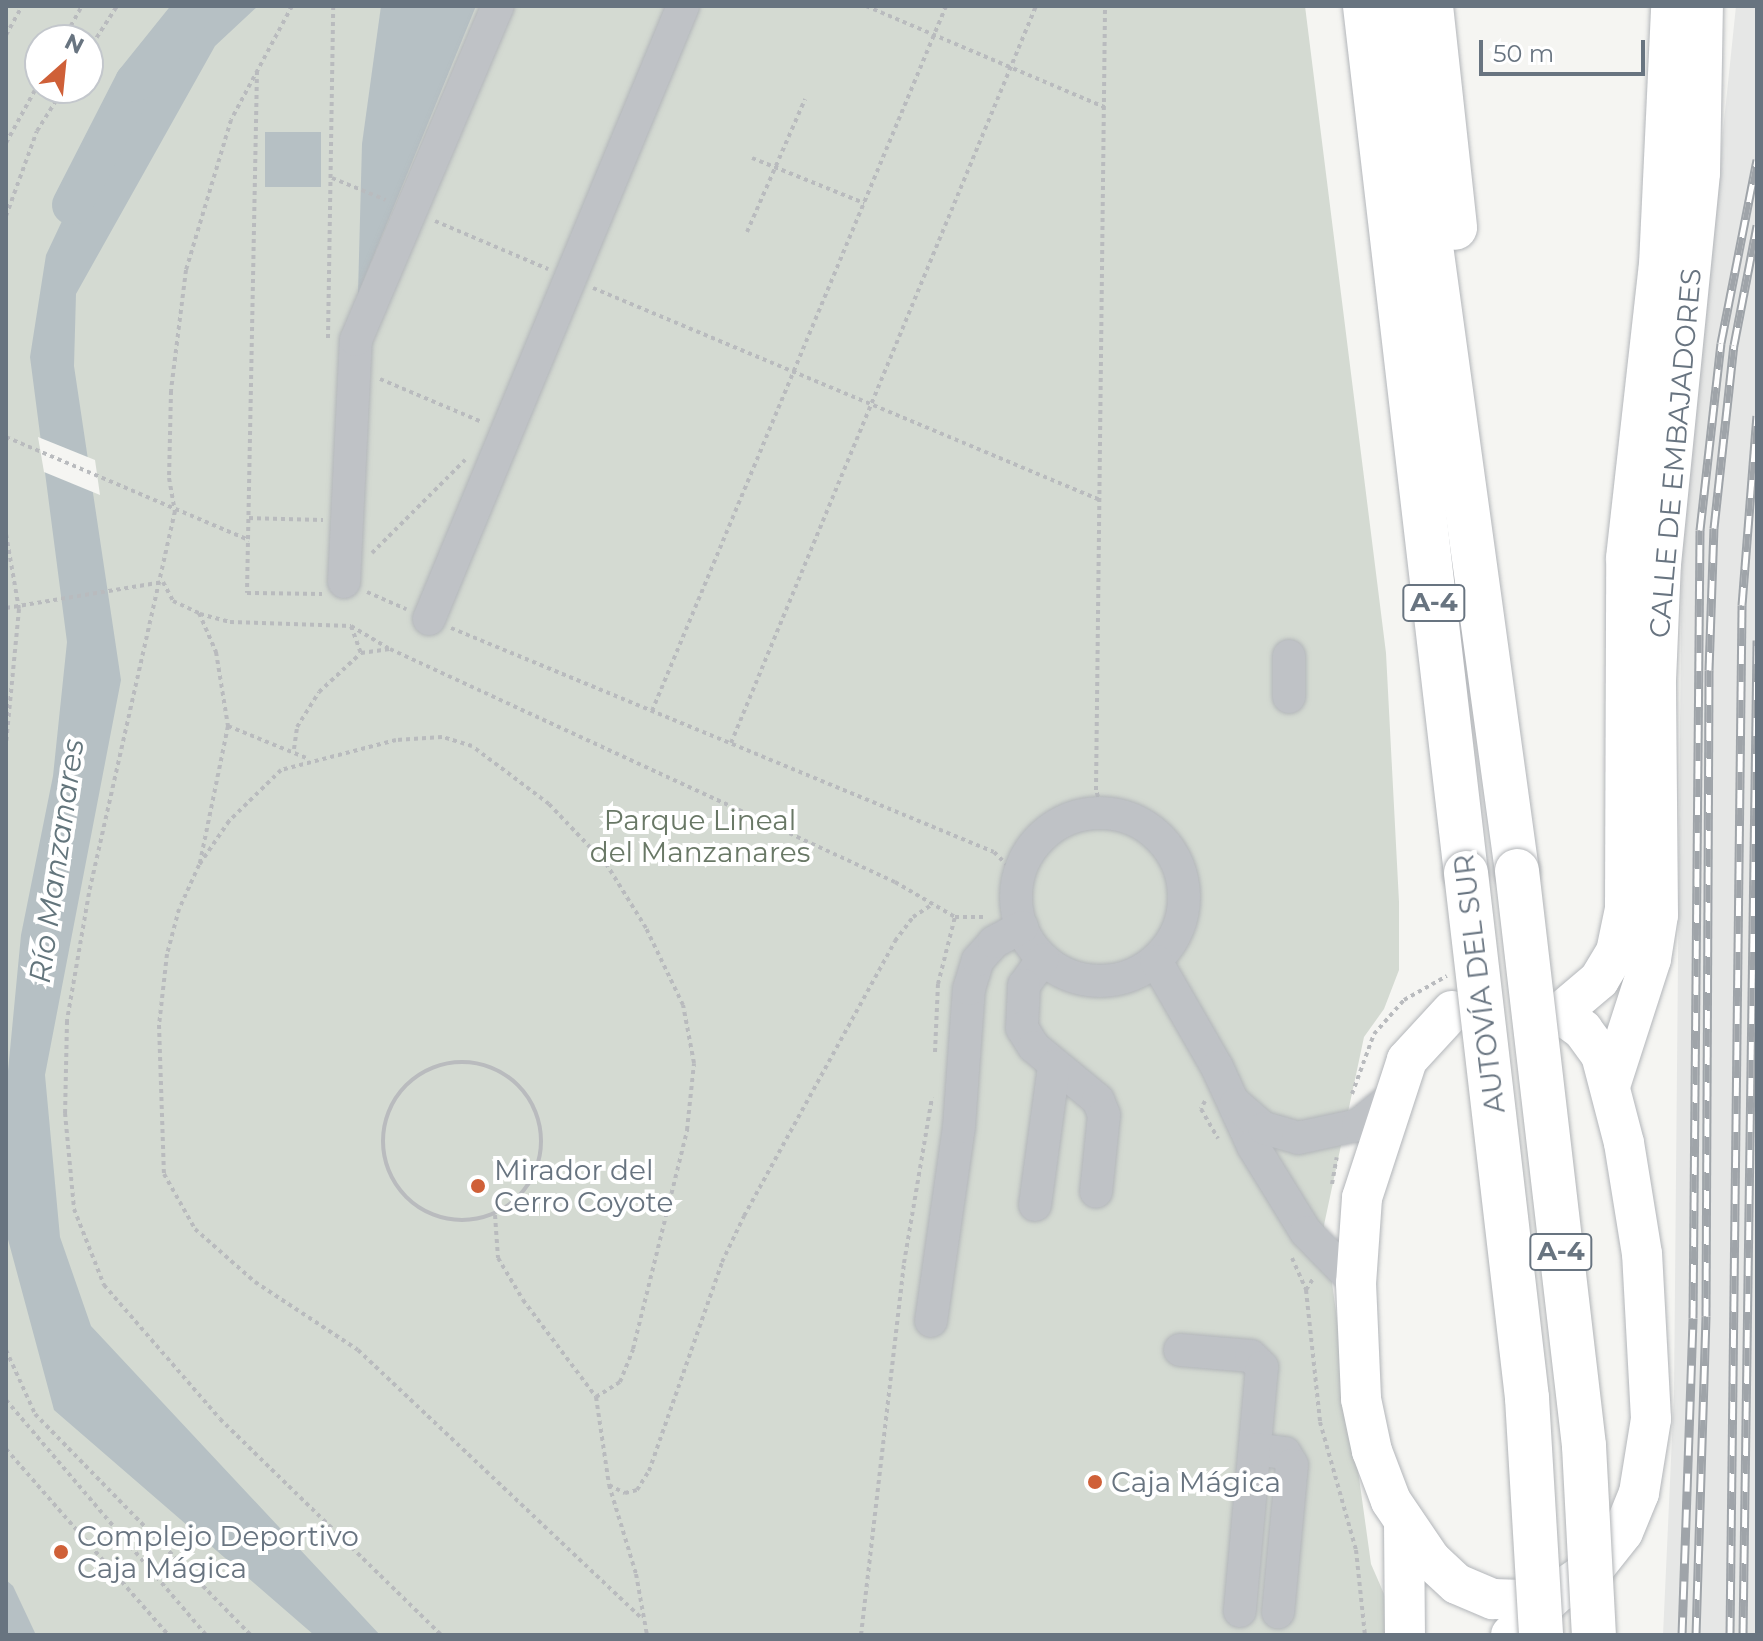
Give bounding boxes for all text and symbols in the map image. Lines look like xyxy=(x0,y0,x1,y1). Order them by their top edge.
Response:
north arrow xyxy=(24,24,104,104)
scale bar xyxy=(1483,24,1649,74)
text: N xyxy=(60,28,88,60)
text: 50 m xyxy=(1493,39,1554,68)
street label: CALLE DE EMBAJADORES xyxy=(1642,267,1708,639)
road number: A-4 xyxy=(1402,581,1466,625)
water label: Río Manzanares xyxy=(22,737,92,985)
park label: Parque Lineal del Manzanares xyxy=(590,803,810,869)
street label: AUTOVÍA DEL SUR xyxy=(1446,853,1512,1115)
place label: Mirador del Cerro Coyote xyxy=(494,1153,673,1219)
marker: Mirador del Cerro Coyote xyxy=(469,1177,487,1195)
road number: A-4 xyxy=(1529,1230,1593,1274)
place label: Caja Mágica xyxy=(1111,1465,1281,1499)
marker: Caja Mágica xyxy=(1086,1473,1104,1491)
place label: Complejo Deportivo Caja Mágica xyxy=(77,1519,359,1585)
marker: Complejo Deportivo Caja Mágica xyxy=(52,1543,70,1561)

